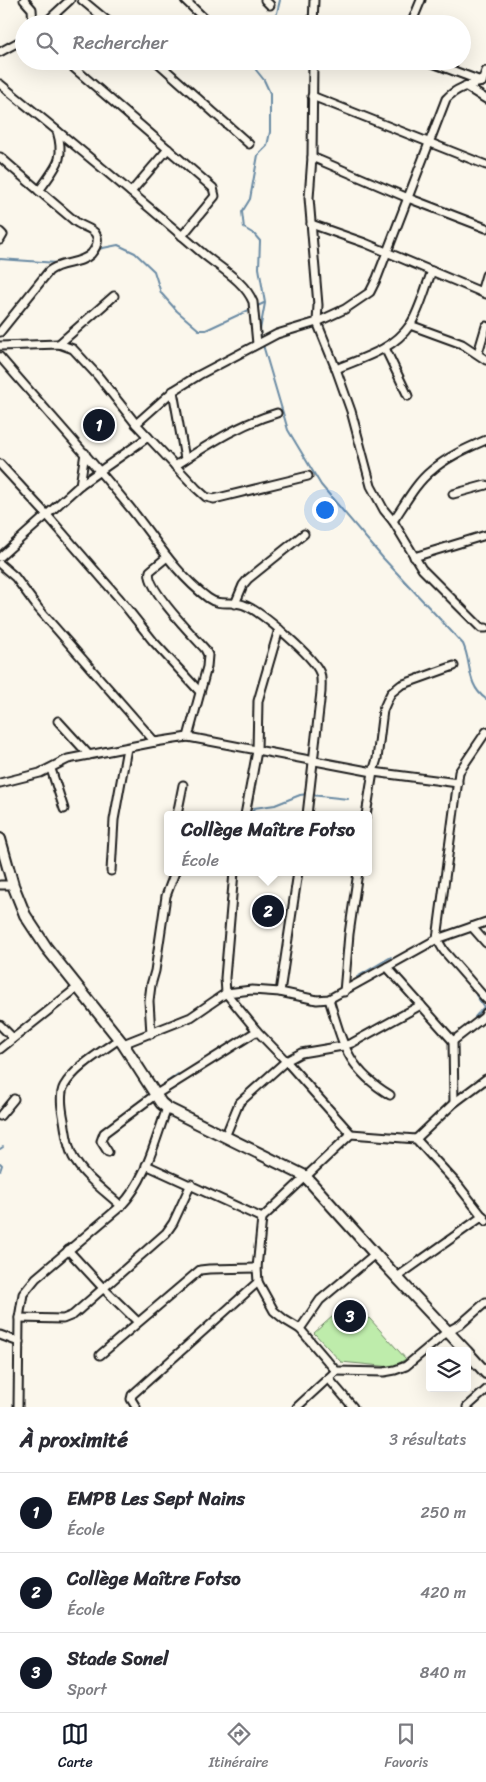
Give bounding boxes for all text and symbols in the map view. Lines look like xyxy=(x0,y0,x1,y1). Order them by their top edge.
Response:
search box xyxy=(15,15,471,70)
text: Rechercher xyxy=(73,26,168,59)
icon: search xyxy=(33,29,61,57)
pin: 1 xyxy=(83,406,115,444)
your location xyxy=(312,497,338,523)
popup xyxy=(164,811,372,876)
text: Collège Maître Fotso xyxy=(181,813,355,846)
text: École xyxy=(181,846,219,875)
pin: 2 xyxy=(252,892,284,930)
pin: 3 xyxy=(334,1297,366,1335)
map controls xyxy=(426,1347,471,1392)
button: layers xyxy=(426,1347,471,1392)
text: À proximité xyxy=(20,1421,128,1459)
text: 3 résultats xyxy=(389,1425,466,1454)
text: EMPB Les Sept Nains xyxy=(67,1482,245,1515)
text: 1 xyxy=(33,1498,39,1527)
text: 250 m xyxy=(420,1498,466,1527)
text: École xyxy=(67,1515,105,1544)
text: Collège Maître Fotso xyxy=(67,1562,241,1595)
text: 2 xyxy=(31,1578,41,1607)
text: 420 m xyxy=(420,1578,466,1607)
text: École xyxy=(67,1595,105,1624)
text: Stade Sonel xyxy=(67,1642,168,1675)
text: 3 xyxy=(32,1658,40,1687)
text: 840 m xyxy=(420,1658,466,1687)
text: Sport xyxy=(67,1675,107,1704)
tab: Carte xyxy=(58,1720,93,1775)
tab: Itinéraire xyxy=(209,1720,269,1775)
tab: Favoris xyxy=(384,1720,428,1775)

